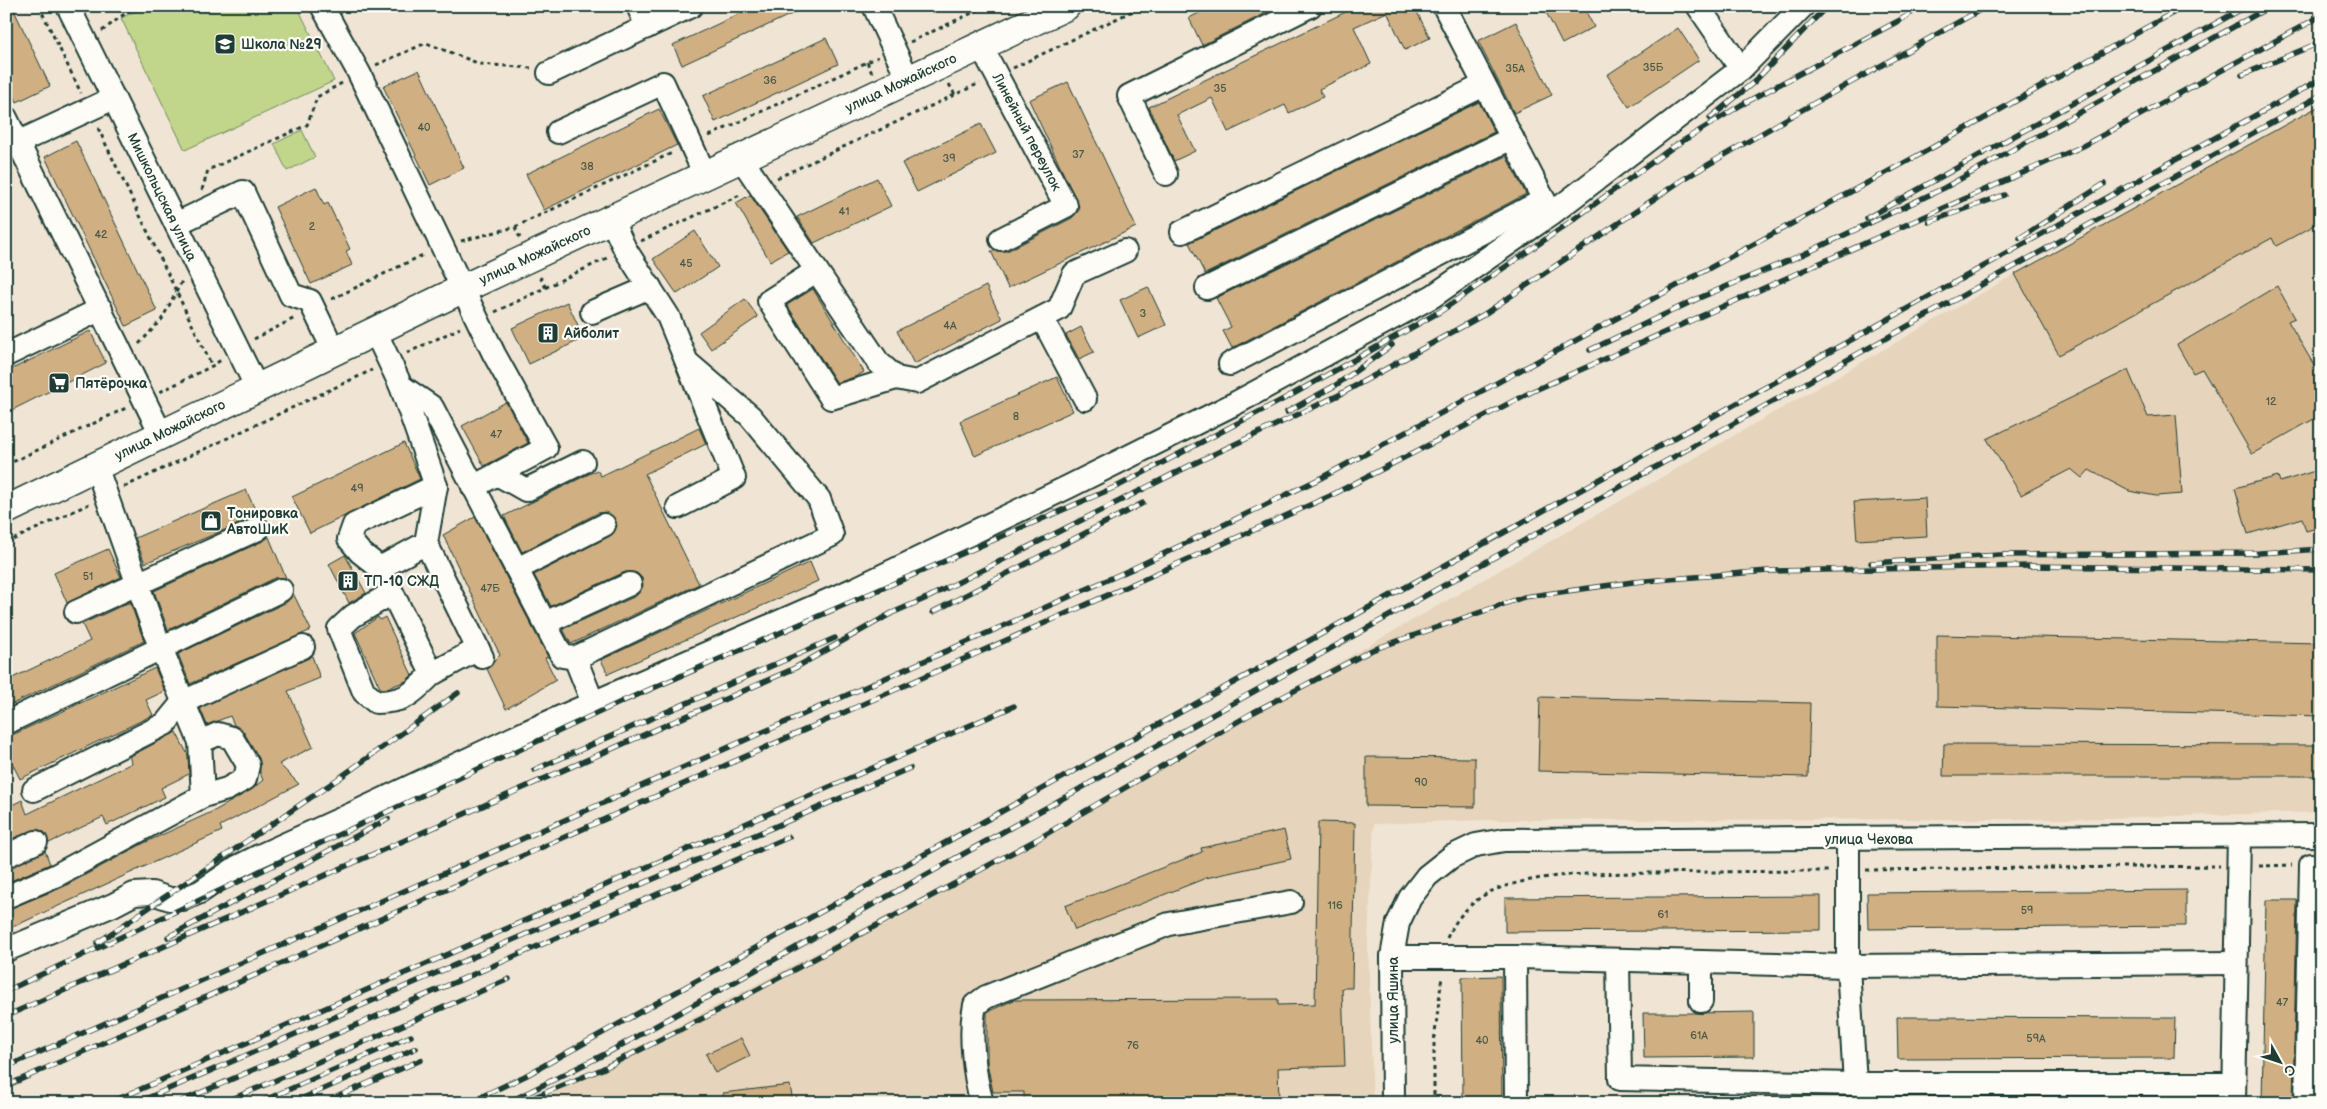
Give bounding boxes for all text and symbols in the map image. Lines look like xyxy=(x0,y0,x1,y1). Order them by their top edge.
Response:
school or university icon: Школа №29 xyxy=(213,32,237,56)
place label: Школа №29 xyxy=(241,36,322,53)
street label: улица Можайского xyxy=(843,50,959,116)
house number: 35Б xyxy=(1643,61,1664,74)
house number: 35А xyxy=(1505,62,1525,75)
street label: Линейный переулок xyxy=(988,69,1066,194)
house number: 36 xyxy=(763,74,777,87)
house number: 35 xyxy=(1213,82,1227,95)
house number: 40 xyxy=(417,121,431,134)
street label: Мишкольцская улица xyxy=(124,130,201,264)
house number: 37 xyxy=(1072,148,1085,161)
house number: 39 xyxy=(942,152,956,165)
house number: 38 xyxy=(580,160,594,173)
house number: 41 xyxy=(839,205,849,218)
house number: 2 xyxy=(309,220,316,233)
street label: улица Можайского xyxy=(477,222,593,288)
house number: 42 xyxy=(94,228,108,241)
house number: 45 xyxy=(679,257,693,270)
house number: 3 xyxy=(1140,307,1147,320)
house number: 4А xyxy=(943,319,957,332)
building icon: Айболит xyxy=(536,321,560,345)
place label: Айболит xyxy=(563,325,619,342)
supermarket icon: Пятёрочка xyxy=(47,371,71,395)
place label: Пятёрочка xyxy=(75,375,148,392)
house number: 12 xyxy=(2266,395,2277,408)
street label: улица Можайского xyxy=(112,396,228,464)
house number: 8 xyxy=(1013,410,1019,423)
house number: 47 xyxy=(490,428,503,441)
house number: 49 xyxy=(350,482,364,495)
place label: Тонировка АвтоШиК xyxy=(226,505,299,538)
shop icon: Тонировка АвтоШиК xyxy=(199,509,223,533)
building icon: ТП-10 СЖД xyxy=(336,569,360,593)
house number: 51 xyxy=(83,570,93,583)
place label: ТП-10 СЖД xyxy=(364,573,439,590)
house number: 47Б xyxy=(480,582,500,595)
house number: 90 xyxy=(1415,776,1428,789)
street label: улица Чехова xyxy=(1825,831,1914,848)
house number: 116 xyxy=(1327,899,1343,912)
house number: 59 xyxy=(2021,904,2033,917)
house number: 61 xyxy=(1658,908,1668,921)
street label: улица Яшина xyxy=(1385,956,1402,1044)
house number: 47 xyxy=(2276,996,2289,1009)
house number: 61А xyxy=(1690,1029,1708,1042)
house number: 59А xyxy=(2026,1032,2046,1045)
house number: 40 xyxy=(1475,1034,1489,1047)
north arrow xyxy=(2254,1036,2304,1086)
house number: 76 xyxy=(1127,1039,1139,1052)
text: С xyxy=(2280,1061,2299,1079)

